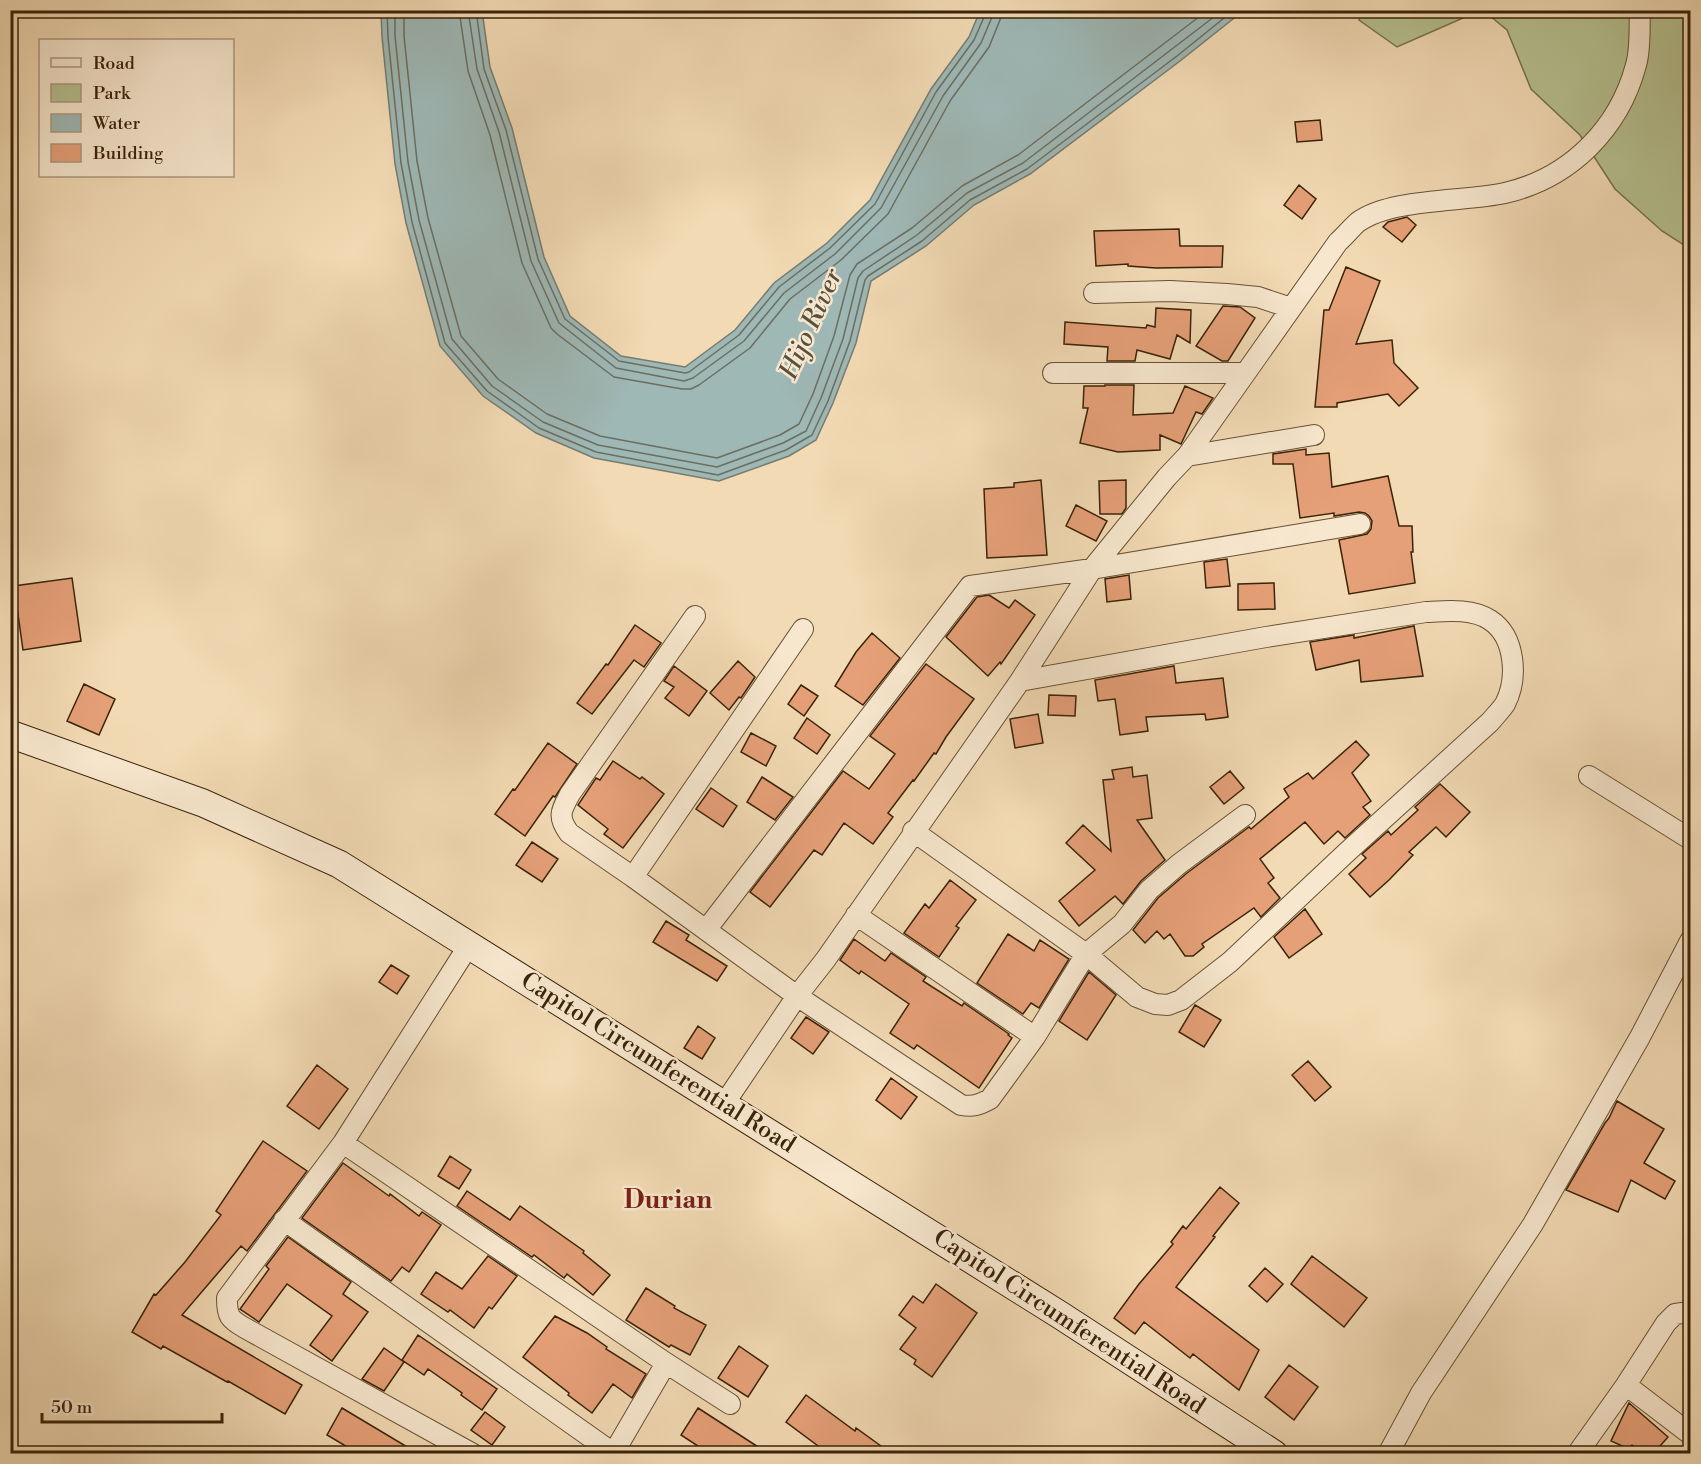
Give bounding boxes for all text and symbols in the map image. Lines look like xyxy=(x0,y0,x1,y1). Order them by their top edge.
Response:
legend xyxy=(39,39,234,177)
text: Road xyxy=(93,52,136,75)
text: Park xyxy=(93,82,132,105)
text: Water xyxy=(92,112,141,135)
text: Building xyxy=(92,142,164,165)
water label: Hijo River xyxy=(772,263,850,385)
street label: Capitol Circumferential Road xyxy=(515,966,801,1160)
district label: Durian xyxy=(624,1184,712,1216)
street label: Capitol Circumferential Road xyxy=(927,1223,1211,1421)
scale bar xyxy=(42,1386,222,1424)
text: 50 m xyxy=(51,1396,93,1419)

